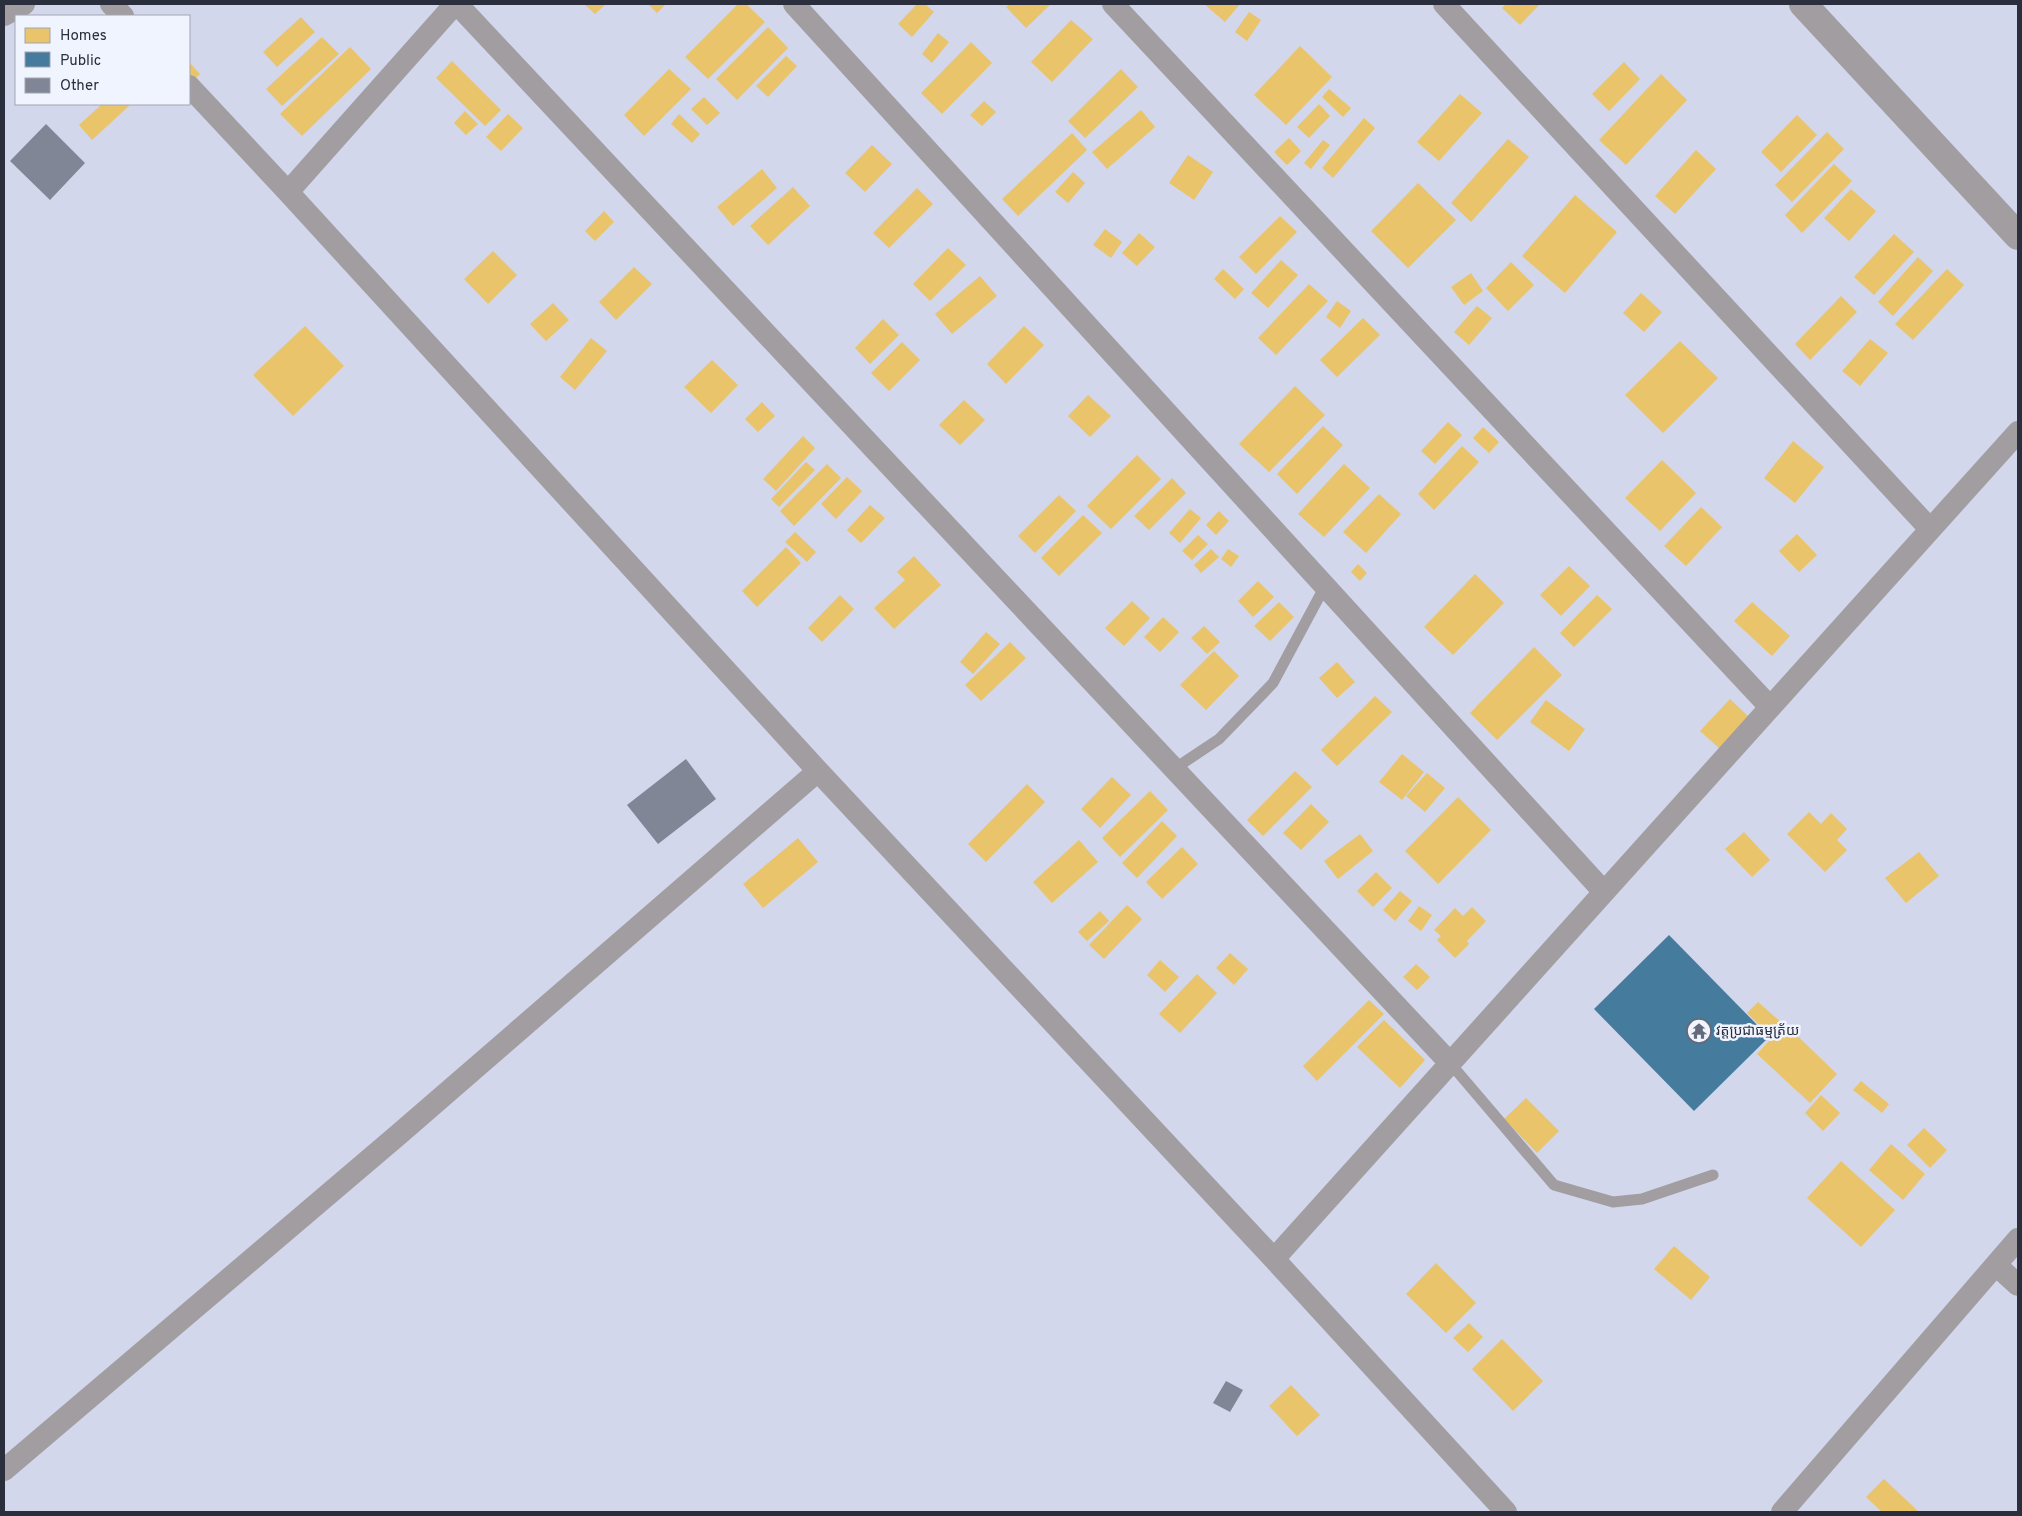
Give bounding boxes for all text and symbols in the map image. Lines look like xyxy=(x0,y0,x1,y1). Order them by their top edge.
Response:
legend xyxy=(15,15,190,105)
text: Homes xyxy=(60,27,107,46)
text: Public xyxy=(60,52,101,71)
text: Other xyxy=(60,77,99,96)
temple icon: វត្តប្រជាធម្មត្រ័យ xyxy=(1686,1018,1712,1044)
place label: វត្តប្រជាធម្មត្រ័យ xyxy=(1716,1022,1799,1040)

